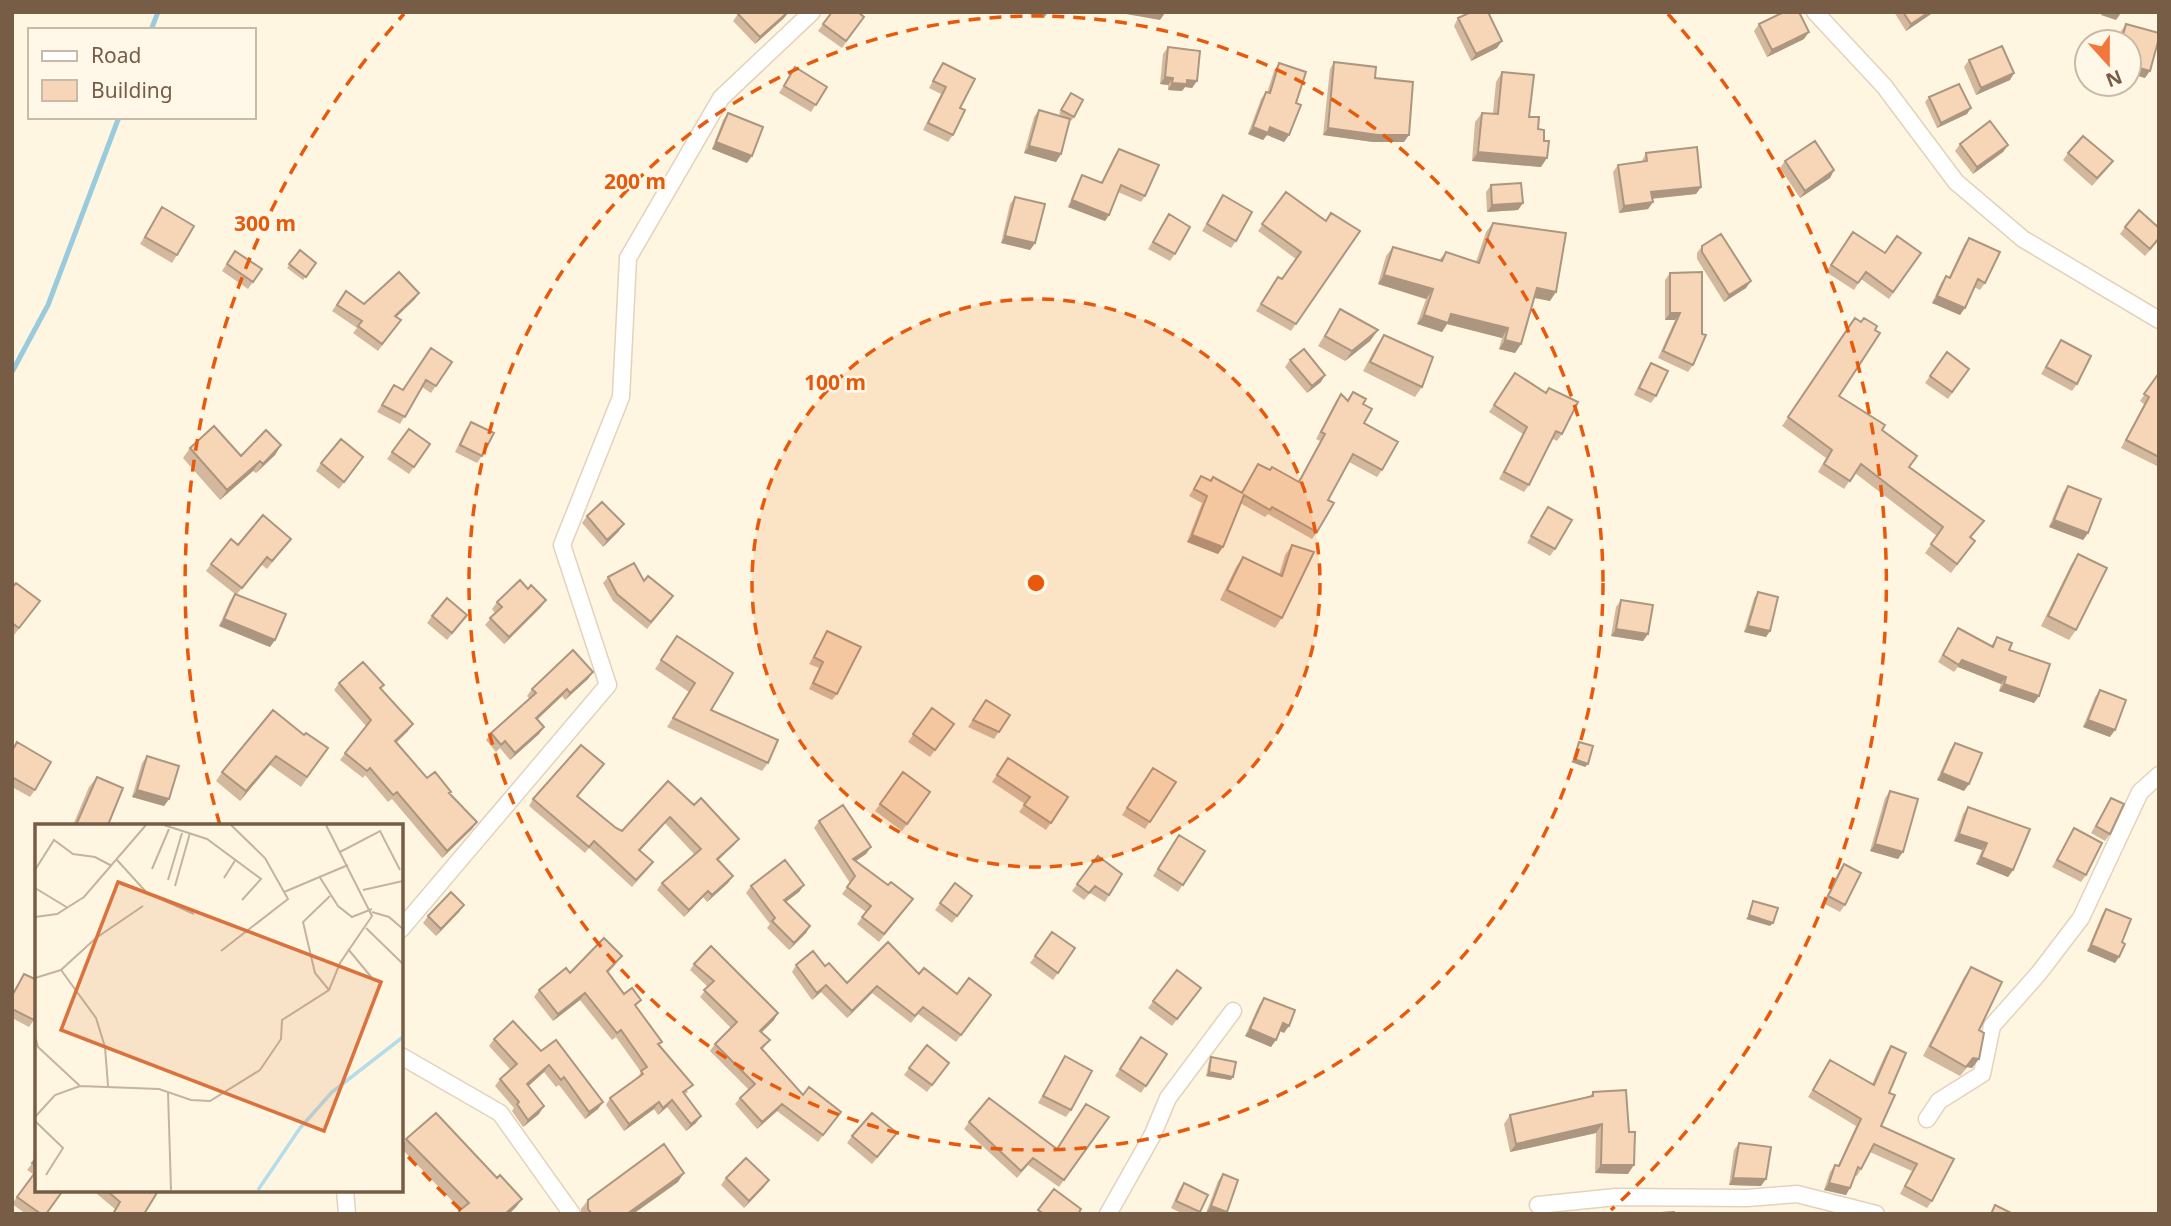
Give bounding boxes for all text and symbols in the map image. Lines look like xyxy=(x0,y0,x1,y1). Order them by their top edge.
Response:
legend xyxy=(28,28,256,119)
north arrow xyxy=(2073,28,2143,98)
text: Road xyxy=(91,41,141,69)
text: N xyxy=(2102,64,2126,94)
text: Building xyxy=(91,76,173,104)
text: 200 m xyxy=(604,167,666,195)
text: 300 m xyxy=(234,209,296,237)
text: 100 m xyxy=(804,368,866,396)
centre of rings xyxy=(1024,571,1048,595)
inset map xyxy=(35,824,402,1191)

